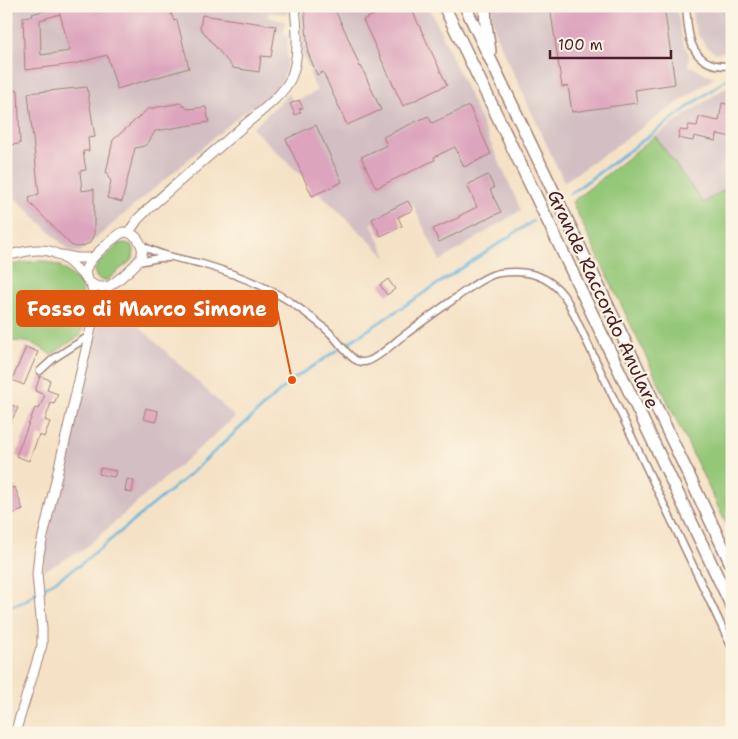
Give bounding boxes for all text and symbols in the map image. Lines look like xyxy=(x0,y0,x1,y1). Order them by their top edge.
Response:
scale bar xyxy=(550,28,672,60)
text: 100 m xyxy=(558,35,603,55)
street label: Grande Raccordo Anulare xyxy=(542,186,665,413)
callout: Fosso di Marco Simone xyxy=(17,291,277,326)
text: Fosso di Marco Simone xyxy=(27,296,267,322)

